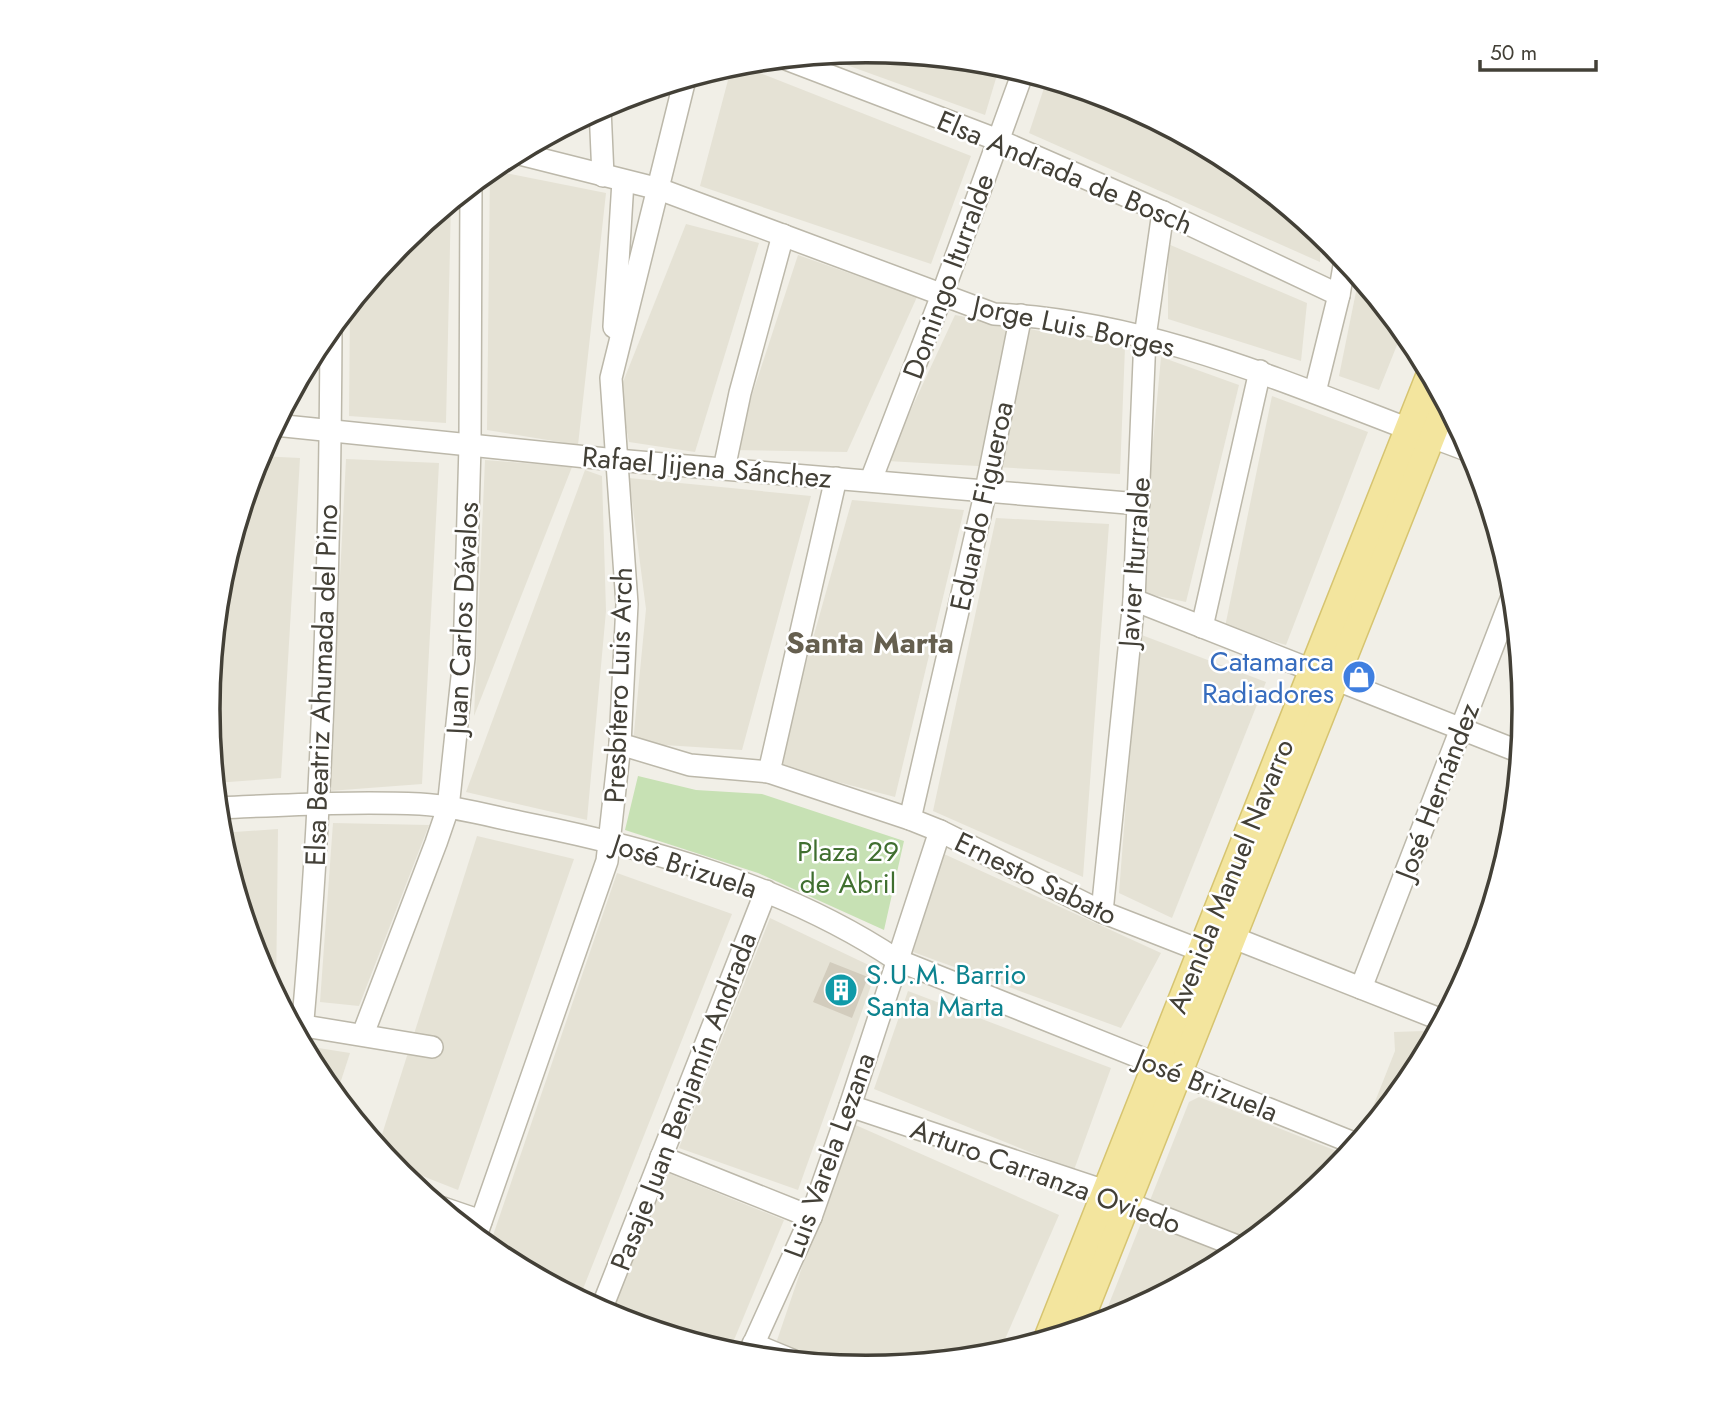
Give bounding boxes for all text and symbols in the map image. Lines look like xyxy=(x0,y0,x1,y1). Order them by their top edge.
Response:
scale bar xyxy=(1480,28,1596,72)
text: 50 m xyxy=(1490,38,1537,68)
street label: Elsa Andrada de Bosch xyxy=(931,100,1199,245)
street label: Domingo Iturralde xyxy=(892,168,1005,384)
street label: Jorge Luis Borges xyxy=(965,284,1179,368)
street label: Eduardo Figueroa xyxy=(939,398,1024,615)
street label: Rafael Jijena Sánchez xyxy=(580,436,834,499)
street label: Javier Iturralde xyxy=(1108,476,1161,652)
street label: Juan Carlos Dávalos xyxy=(436,501,489,739)
street label: Elsa Beatriz Ahumada del Pino xyxy=(295,503,348,867)
street label: Presbítero Luis Arch xyxy=(594,566,643,804)
district label: Santa Marta xyxy=(786,621,954,664)
place label: Catamarca Radiadores xyxy=(1202,641,1334,714)
shop icon: Catamarca Radiadores xyxy=(1340,658,1378,696)
street label: José Hernández xyxy=(1384,697,1490,889)
street label: Avenida Manuel Navarro xyxy=(1157,733,1304,1020)
street label: Ernesto Sabato xyxy=(948,821,1124,935)
street label: José Brizuela xyxy=(603,823,763,909)
park label: Plaza 29 de Abril xyxy=(797,831,899,904)
street label: Pasaje Juan Benjamín Andrada xyxy=(600,926,767,1276)
place label: S.U.M. Barrio Santa Marta xyxy=(866,954,1026,1027)
building icon: S.U.M. Barrio Santa Marta xyxy=(822,971,860,1009)
street label: José Brizuela xyxy=(1126,1037,1284,1133)
street label: Luis Varela Lezana xyxy=(773,1047,886,1264)
street label: Arturo Carranza Oviedo xyxy=(905,1108,1187,1244)

